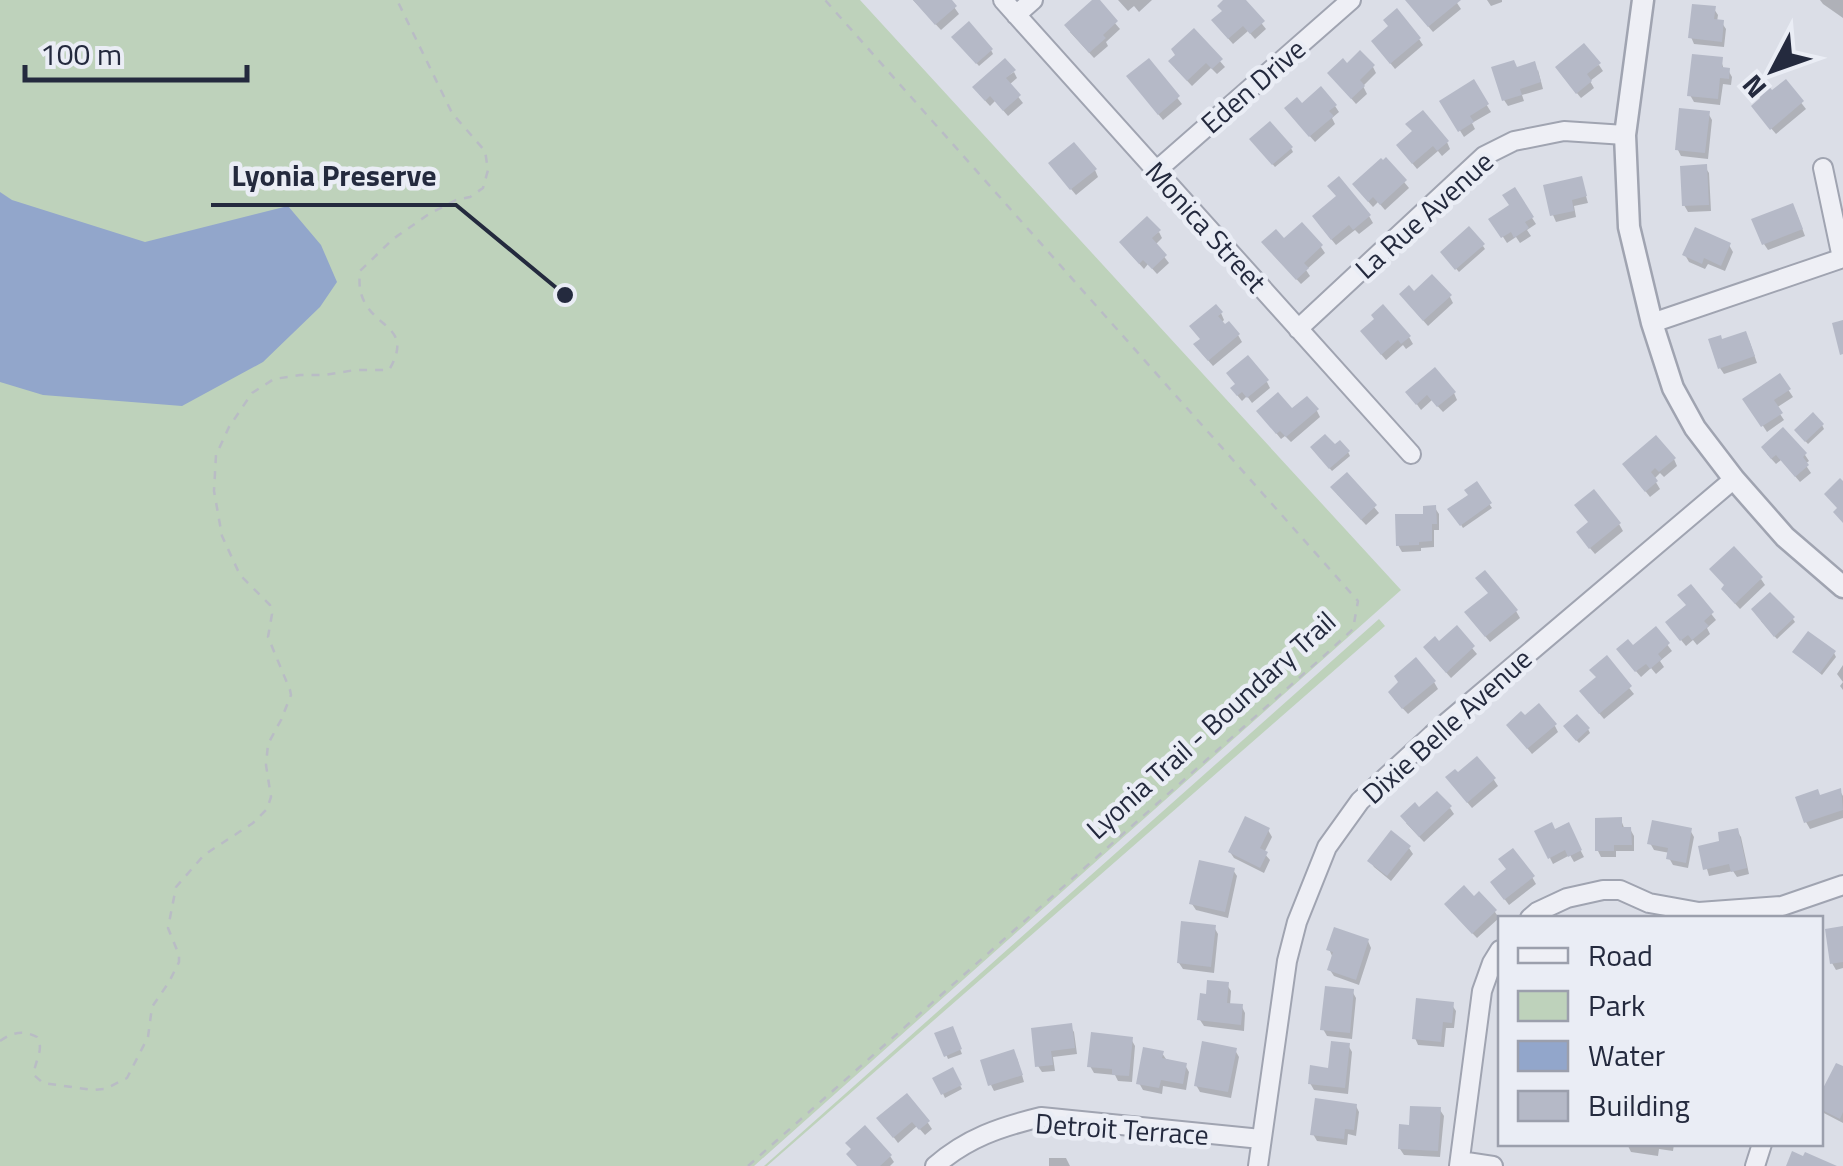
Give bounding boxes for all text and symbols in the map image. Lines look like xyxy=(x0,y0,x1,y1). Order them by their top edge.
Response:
scale bar xyxy=(25,20,248,82)
north arrow xyxy=(1723,20,1823,120)
street label: Eden Drive xyxy=(1191,28,1315,143)
text: 100 m xyxy=(40,31,122,77)
text: N xyxy=(1731,65,1776,108)
street label: La Rue Avenue xyxy=(1345,141,1503,289)
callout: Lyonia Preserve xyxy=(211,145,456,205)
street label: Monica Street xyxy=(1136,151,1277,302)
text: Lyonia Preserve xyxy=(232,152,436,198)
street label: Lyonia Trail - Boundary Trail xyxy=(1076,600,1345,849)
street label: Dixie Belle Avenue xyxy=(1352,638,1541,814)
legend xyxy=(1498,916,1823,1146)
text: Road xyxy=(1588,932,1653,978)
text: Park xyxy=(1588,982,1645,1028)
text: Water xyxy=(1588,1032,1665,1078)
text: Building xyxy=(1588,1082,1690,1128)
street label: Detroit Terrace xyxy=(1034,1101,1210,1156)

